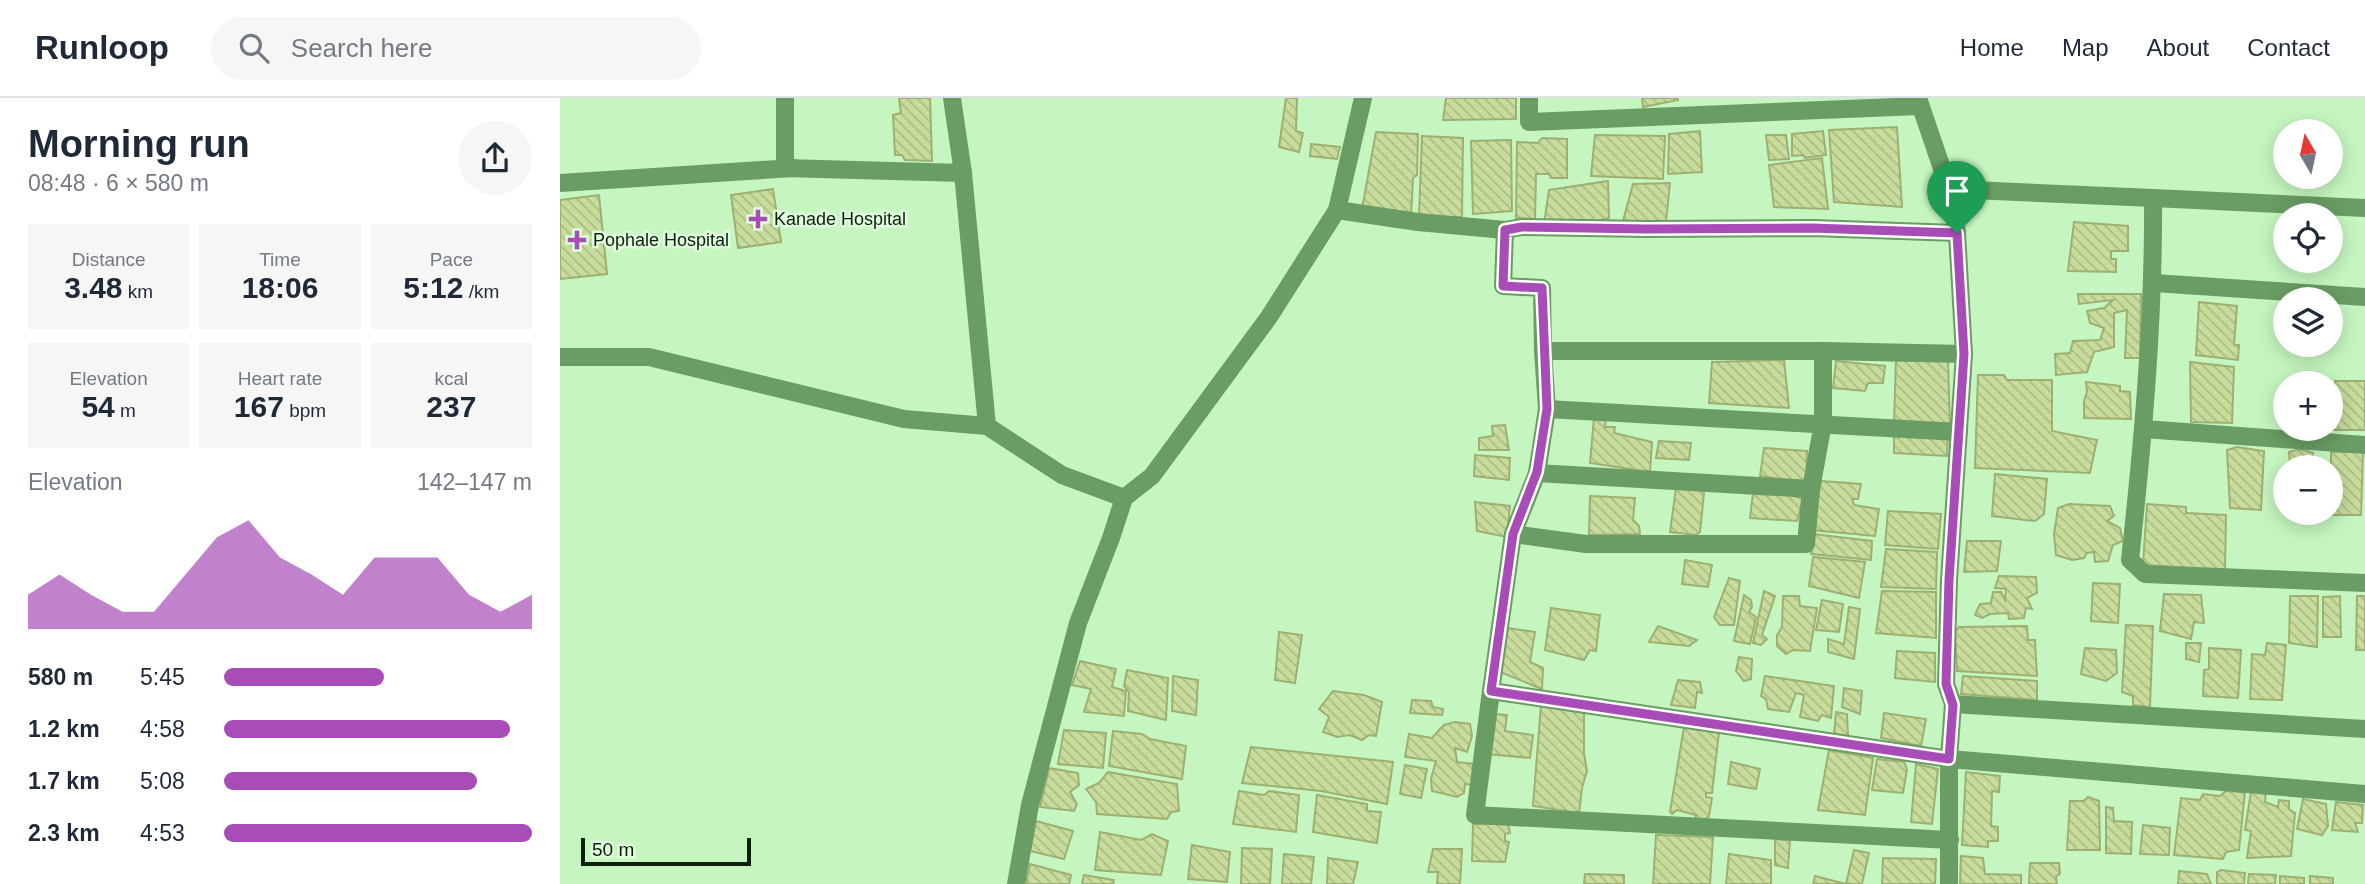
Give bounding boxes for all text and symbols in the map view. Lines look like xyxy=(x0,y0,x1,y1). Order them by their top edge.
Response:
search box xyxy=(211,17,701,80)
text: Runloop xyxy=(35,29,169,66)
icon: search xyxy=(235,29,273,67)
text: Search here xyxy=(291,33,432,63)
text: Home xyxy=(1960,34,2024,61)
text: Map xyxy=(2062,34,2109,61)
text: About xyxy=(2147,34,2209,61)
text: Contact xyxy=(2247,34,2330,61)
north arrow xyxy=(2273,119,2343,189)
map controls xyxy=(2273,119,2343,525)
button: share xyxy=(458,121,532,195)
text: Morning run xyxy=(28,123,250,165)
pin xyxy=(1927,161,1987,233)
text: 08:48 · 6 × 580 m xyxy=(28,170,209,196)
icon: arrive xyxy=(1938,172,1976,210)
button: locate xyxy=(2273,203,2343,273)
marker: Kanade Hospital xyxy=(748,209,768,229)
place label: Kanade Hospital xyxy=(774,209,906,229)
marker: Pophale Hospital xyxy=(567,230,587,250)
place label: Pophale Hospital xyxy=(593,230,729,250)
text: Distance xyxy=(72,249,146,270)
text: Time xyxy=(259,249,301,270)
text: Pace xyxy=(430,249,473,270)
text: 3.48 xyxy=(64,271,123,304)
text: 18:06 xyxy=(242,271,318,304)
text: 5:12 xyxy=(403,271,463,304)
text: km xyxy=(123,281,153,302)
text: /km xyxy=(463,281,499,302)
button: layers xyxy=(2273,287,2343,357)
text: Elevation xyxy=(70,368,148,389)
text: Heart rate xyxy=(238,368,322,389)
text: kcal xyxy=(434,368,468,389)
button: + xyxy=(2273,371,2343,441)
text: 54 xyxy=(81,390,115,423)
text: 167 xyxy=(234,390,284,423)
text: 237 xyxy=(426,390,476,423)
text: m xyxy=(115,400,136,421)
text: bpm xyxy=(284,400,326,421)
button: − xyxy=(2273,455,2343,525)
text: Elevation xyxy=(28,469,123,495)
text: 142–147 m xyxy=(417,469,532,495)
text: 580 m xyxy=(28,664,93,690)
text: 5:45 xyxy=(140,664,185,690)
text: 1.2 km xyxy=(28,716,100,742)
text: 4:58 xyxy=(140,716,185,742)
text: 1.7 km xyxy=(28,768,100,794)
text: 5:08 xyxy=(140,768,185,794)
text: 2.3 km xyxy=(28,820,100,846)
text: 4:53 xyxy=(140,820,185,846)
scale bar xyxy=(581,835,751,867)
text: 50 m xyxy=(592,839,634,860)

